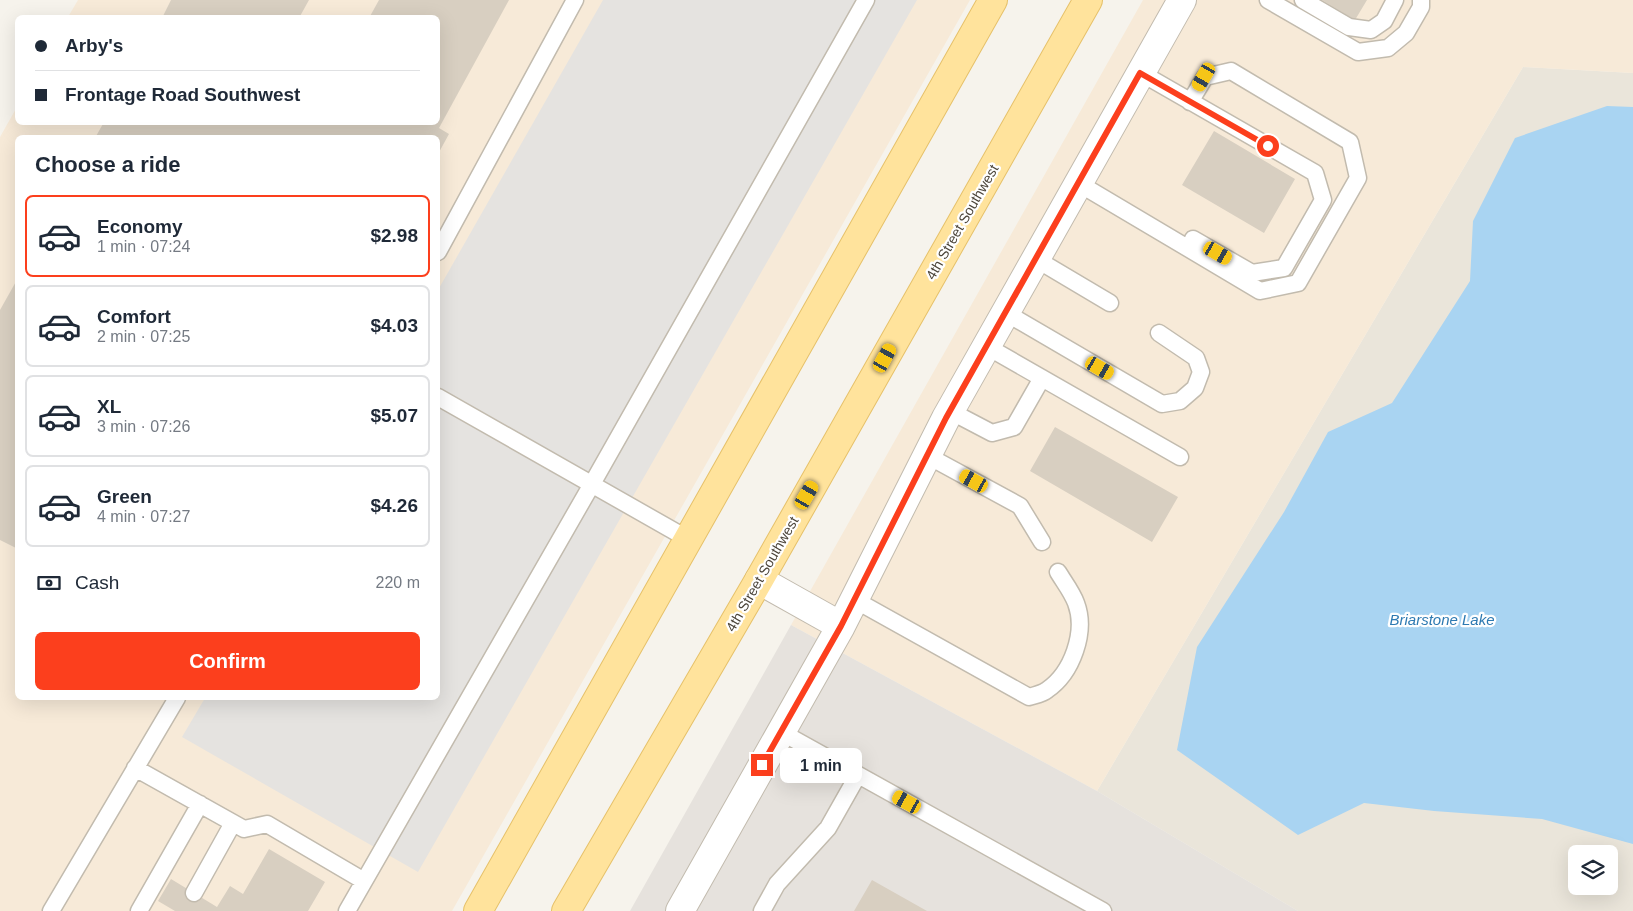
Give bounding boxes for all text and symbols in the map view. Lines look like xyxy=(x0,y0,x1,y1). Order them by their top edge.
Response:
text: Arby's xyxy=(65,35,123,56)
car xyxy=(1190,60,1217,94)
text: Frontage Road Southwest xyxy=(65,84,300,105)
route start xyxy=(1257,135,1279,157)
text: Choose a ride xyxy=(35,152,180,177)
street label: 4th Street Southwest xyxy=(923,162,1001,282)
icon: car xyxy=(37,214,82,259)
text: Economy xyxy=(97,216,183,237)
text: $2.98 xyxy=(370,225,418,246)
text: 1 min · 07:24 xyxy=(97,238,190,255)
car xyxy=(1201,239,1234,267)
icon: car xyxy=(37,304,82,349)
text: Comfort xyxy=(97,306,171,327)
text: $4.03 xyxy=(370,315,418,336)
text: 2 min · 07:25 xyxy=(97,328,190,345)
car xyxy=(871,341,898,375)
car xyxy=(1083,354,1116,382)
icon: car xyxy=(37,394,82,439)
text: XL xyxy=(97,396,121,417)
text: $5.07 xyxy=(370,405,418,426)
text: 3 min · 07:26 xyxy=(97,418,190,435)
car xyxy=(957,467,990,495)
car xyxy=(793,478,820,512)
icon: car xyxy=(37,484,82,529)
text: Green xyxy=(97,486,152,507)
text: $4.26 xyxy=(370,495,418,516)
text: 4 min · 07:27 xyxy=(97,508,190,525)
street label: 4th Street Southwest xyxy=(723,514,801,634)
icon: cash xyxy=(35,569,63,597)
text: Cash xyxy=(75,572,119,593)
text: 220 m xyxy=(376,574,420,591)
water label: Briarstone Lake xyxy=(1389,611,1495,628)
button: Confirm xyxy=(35,632,420,690)
callout: 1 min xyxy=(780,748,862,782)
route end xyxy=(751,754,773,776)
text: 1 min xyxy=(800,757,842,774)
car xyxy=(890,788,923,816)
map controls xyxy=(1568,845,1618,895)
button: layers xyxy=(1568,845,1618,895)

